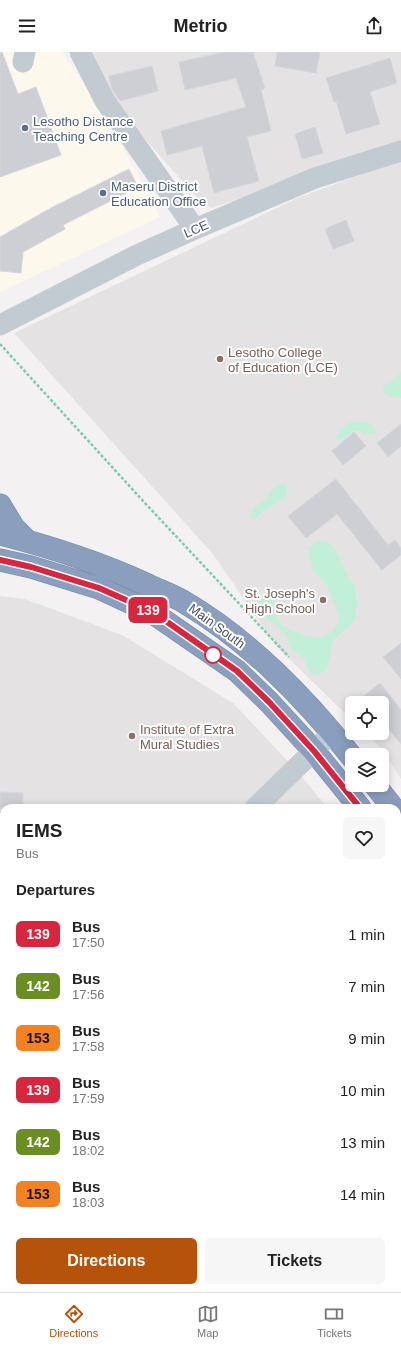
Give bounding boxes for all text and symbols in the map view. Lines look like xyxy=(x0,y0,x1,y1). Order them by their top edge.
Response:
icon: menu xyxy=(16,15,38,37)
icon: share xyxy=(363,15,385,37)
text: Metrio xyxy=(174,16,228,36)
place label: Lesotho Distance Teaching Centre xyxy=(33,114,133,144)
marker: Lesotho Distance Teaching Centre xyxy=(20,123,30,133)
place label: Maseru District Education Office xyxy=(111,179,206,209)
marker: Maseru District Education Office xyxy=(98,188,108,198)
street label: LCE xyxy=(181,217,211,241)
place label: Lesotho College of Education (LCE) xyxy=(228,345,338,375)
marker: Lesotho College of Education (LCE) xyxy=(215,354,225,364)
place label: St. Joseph's High School xyxy=(245,586,315,616)
marker: St. Joseph's High School xyxy=(318,595,328,605)
line badge: 139 xyxy=(125,597,171,623)
street label: Main South xyxy=(186,601,248,651)
text: 139 xyxy=(136,602,160,618)
unlabelled marker xyxy=(204,646,222,664)
map controls xyxy=(345,696,389,792)
button: locate xyxy=(345,696,389,740)
place label: Institute of Extra Mural Studies xyxy=(140,722,235,752)
marker: Institute of Extra Mural Studies xyxy=(127,731,137,741)
button: layers xyxy=(345,748,389,792)
button: heart xyxy=(343,817,385,859)
text: IEMS xyxy=(16,820,62,841)
text: Bus xyxy=(16,846,38,861)
text: Departures xyxy=(16,881,95,898)
text: Bus xyxy=(72,918,100,935)
text: 139 xyxy=(26,926,50,942)
text: 1 min xyxy=(348,926,385,943)
text: 17:50 xyxy=(72,935,105,950)
text: Bus xyxy=(72,970,100,987)
text: 142 xyxy=(26,978,50,994)
text: 7 min xyxy=(348,978,385,995)
text: 17:56 xyxy=(72,987,105,1002)
text: Bus xyxy=(72,1022,100,1039)
text: 153 xyxy=(26,1030,50,1046)
text: 9 min xyxy=(348,1030,385,1047)
text: 17:58 xyxy=(72,1039,105,1054)
text: Bus xyxy=(72,1074,100,1091)
text: 139 xyxy=(26,1082,50,1098)
text: 10 min xyxy=(340,1082,385,1099)
text: 17:59 xyxy=(72,1091,105,1106)
text: Bus xyxy=(72,1126,100,1143)
text: 142 xyxy=(26,1134,50,1150)
text: 13 min xyxy=(340,1134,385,1151)
text: 18:02 xyxy=(72,1143,105,1158)
text: Bus xyxy=(72,1178,100,1195)
text: 153 xyxy=(26,1186,50,1202)
text: 14 min xyxy=(340,1186,385,1203)
text: 18:03 xyxy=(72,1195,105,1210)
button: Directions xyxy=(16,1238,197,1284)
button: Tickets xyxy=(205,1238,385,1284)
tab: Directions xyxy=(49,1303,98,1339)
tab: Map xyxy=(197,1303,219,1339)
tab: Tickets xyxy=(317,1303,352,1339)

